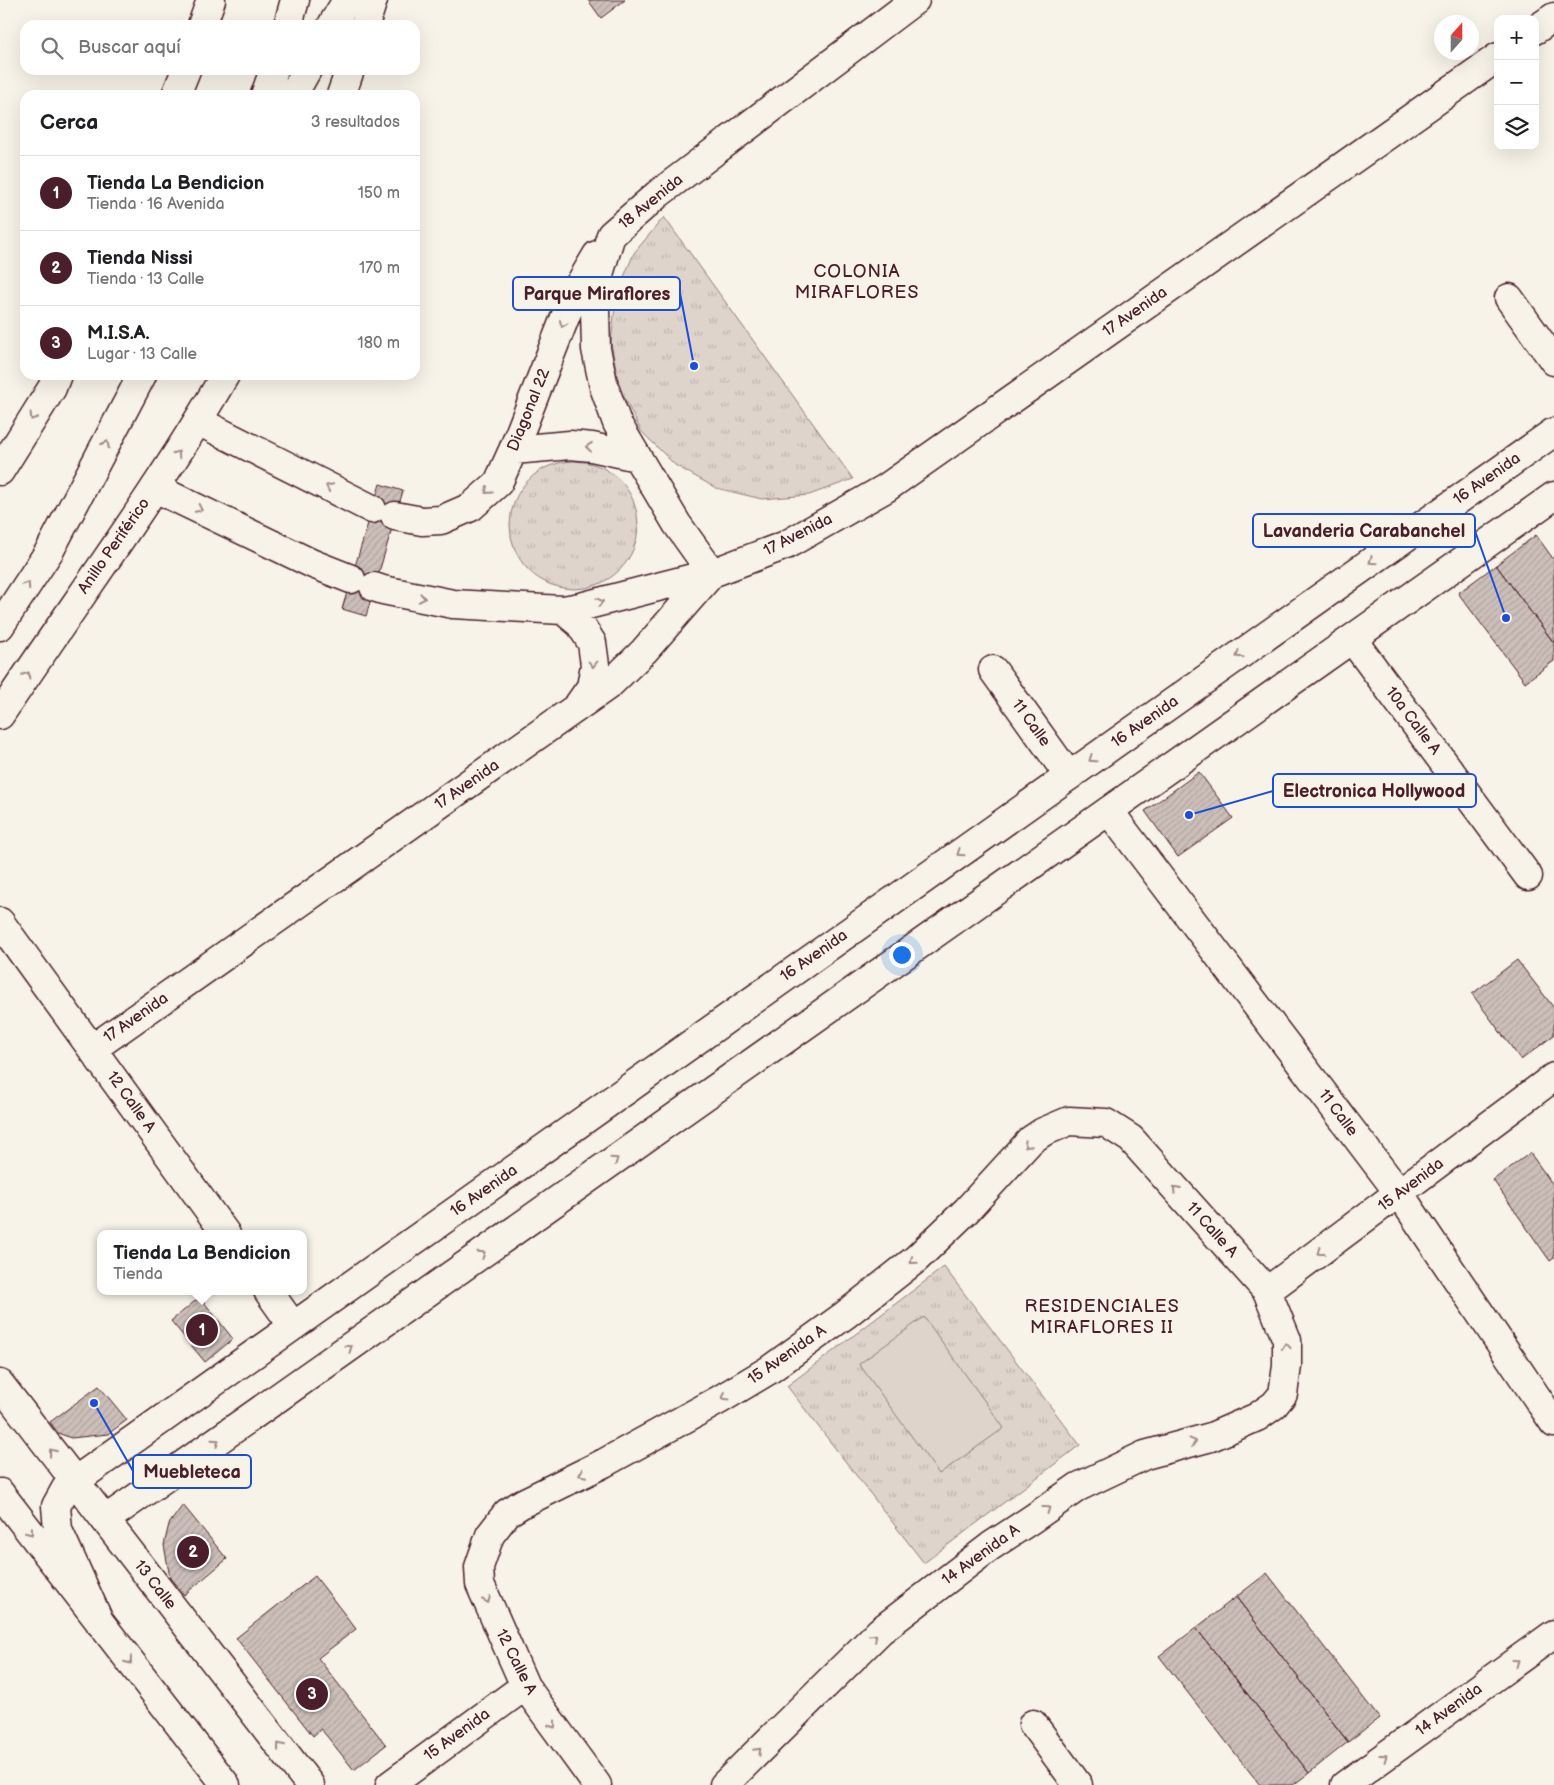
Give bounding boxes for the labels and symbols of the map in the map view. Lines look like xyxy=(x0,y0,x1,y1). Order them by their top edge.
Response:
north arrow xyxy=(1434,15,1479,60)
street label: 18 Avenida xyxy=(615,170,687,234)
district label: COLONIA MIRAFLORES xyxy=(795,261,919,303)
callout: Parque Miraflores xyxy=(513,277,680,310)
street label: 17 Avenida xyxy=(1099,283,1171,341)
text: Parque Miraflores xyxy=(524,284,671,305)
one-way arrow xyxy=(559,319,569,327)
street label: Diagonal 22 xyxy=(504,365,554,454)
one-way arrow xyxy=(30,412,40,421)
one-way arrow xyxy=(100,440,110,449)
one-way arrow xyxy=(585,442,593,453)
street label: 16 Avenida xyxy=(1450,449,1524,509)
one-way arrow xyxy=(171,450,180,459)
one-way arrow xyxy=(325,483,334,493)
one-way arrow xyxy=(485,486,494,495)
street label: Anillo Periférico xyxy=(74,494,154,598)
one-way arrow xyxy=(194,503,203,514)
street label: 17 Avenida xyxy=(760,510,836,560)
callout: Lavanderia Carabanchel xyxy=(1253,514,1475,547)
text: Lavanderia Carabanchel xyxy=(1263,521,1465,542)
one-way arrow xyxy=(1368,555,1377,564)
one-way arrow xyxy=(21,582,30,591)
one-way arrow xyxy=(417,592,426,602)
one-way arrow xyxy=(595,597,604,608)
one-way arrow xyxy=(1235,649,1245,658)
one-way arrow xyxy=(588,661,599,669)
one-way arrow xyxy=(21,671,30,680)
street label: 10a Calle A xyxy=(1381,683,1445,759)
street label: 16 Avenida xyxy=(1108,692,1182,752)
street label: 11 Calle xyxy=(1008,696,1055,751)
one-way arrow xyxy=(1089,754,1098,762)
street label: 17 Avenida xyxy=(431,756,503,814)
callout: Electronica Hollywood xyxy=(1273,774,1476,807)
text: Electronica Hollywood xyxy=(1283,781,1465,802)
one-way arrow xyxy=(956,847,965,856)
street label: 16 Avenida xyxy=(777,926,851,986)
your location xyxy=(889,942,915,968)
street label: 17 Avenida xyxy=(100,989,172,1047)
street label: 12 Calle A xyxy=(102,1068,160,1136)
street label: 11 Calle xyxy=(1314,1086,1362,1141)
one-way arrow xyxy=(1024,1139,1033,1148)
street label: 15 Avenida xyxy=(1375,1154,1447,1216)
one-way arrow xyxy=(609,1157,618,1166)
street label: 16 Avenida xyxy=(447,1161,521,1221)
one-way arrow xyxy=(1173,1186,1182,1195)
street label: 11 Calle A xyxy=(1182,1198,1242,1262)
one-way arrow xyxy=(1316,1246,1326,1255)
one-way arrow xyxy=(476,1251,486,1260)
one-way arrow xyxy=(910,1255,919,1263)
district label: RESIDENCIALES MIRAFLORES II xyxy=(1024,1296,1180,1338)
pin: 1 xyxy=(186,1311,218,1349)
street label: 15 Avenida A xyxy=(744,1321,830,1389)
one-way arrow xyxy=(1281,1341,1292,1349)
one-way arrow xyxy=(343,1345,353,1354)
one-way arrow xyxy=(721,1390,730,1400)
one-way arrow xyxy=(1189,1437,1198,1448)
one-way arrow xyxy=(211,1439,220,1448)
one-way arrow xyxy=(50,1449,58,1458)
callout: Muebleteca xyxy=(133,1455,251,1488)
text: Muebleteca xyxy=(143,1462,241,1483)
one-way arrow xyxy=(578,1468,587,1478)
one-way arrow xyxy=(1041,1506,1051,1515)
street label: 14 Avenida A xyxy=(938,1520,1024,1590)
one-way arrow xyxy=(24,1526,32,1535)
pin: 2 xyxy=(177,1533,209,1571)
street label: 13 Calle xyxy=(130,1557,180,1614)
one-way arrow xyxy=(480,1595,491,1604)
street label: 12 Calle A xyxy=(491,1626,541,1698)
one-way arrow xyxy=(869,1634,878,1643)
one-way arrow xyxy=(123,1655,132,1665)
one-way arrow xyxy=(1510,1659,1519,1667)
pin: 3 xyxy=(296,1675,328,1713)
street label: 14 Avenida xyxy=(1412,1680,1486,1740)
street label: 15 Avenida xyxy=(420,1705,494,1765)
one-way arrow xyxy=(547,1719,556,1729)
one-way arrow xyxy=(277,1743,286,1752)
one-way arrow xyxy=(753,1747,762,1756)
one-way arrow xyxy=(1378,1754,1387,1762)

